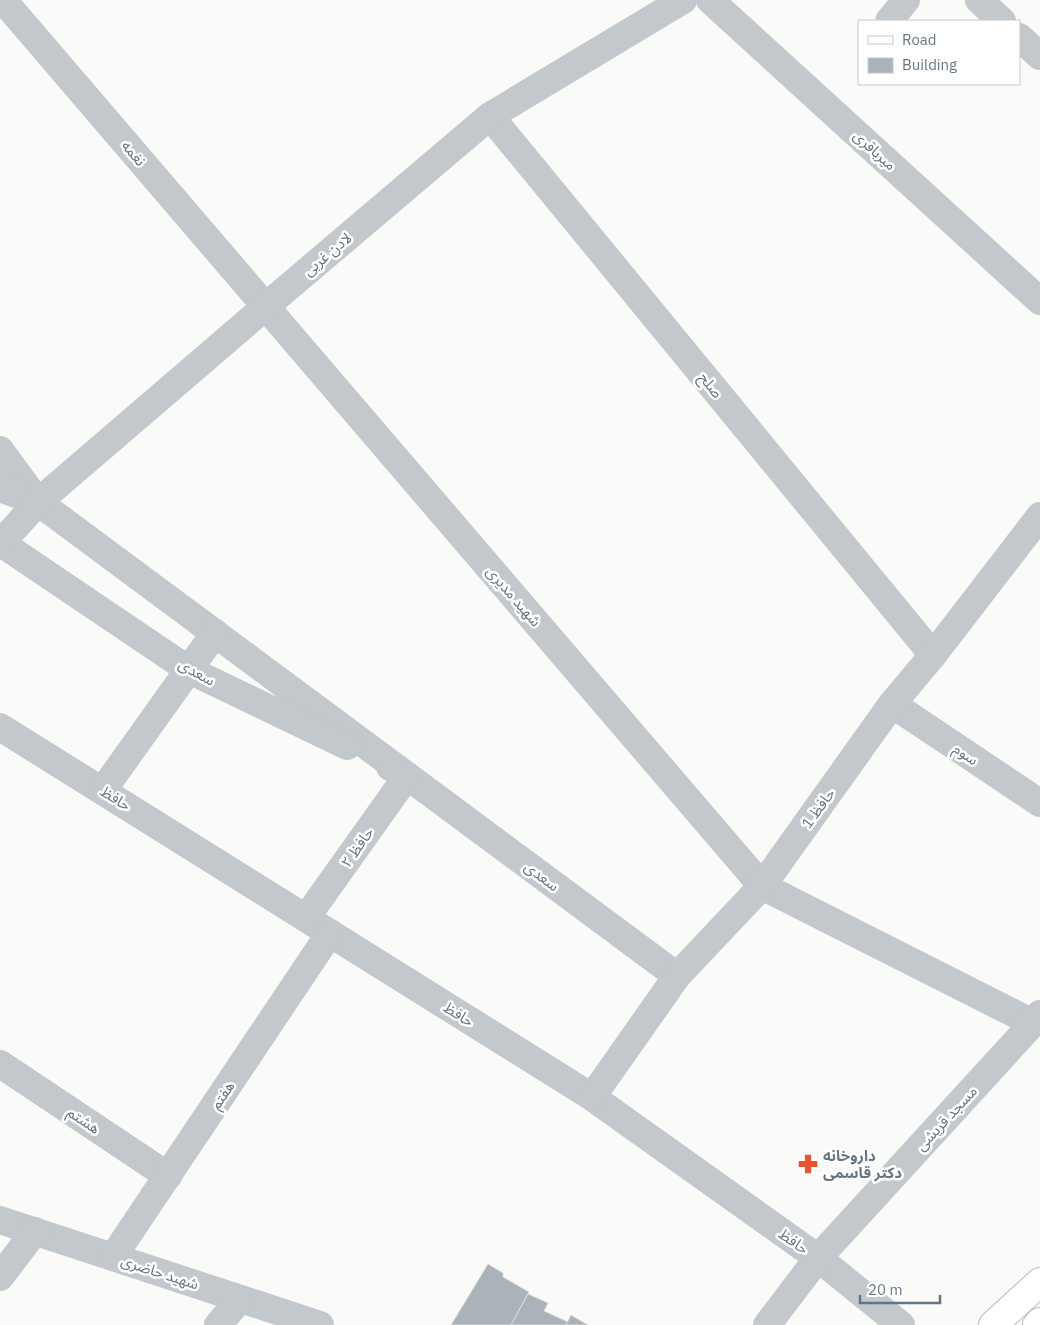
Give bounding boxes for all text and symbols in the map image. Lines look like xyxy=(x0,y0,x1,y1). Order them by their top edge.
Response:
legend xyxy=(858,20,1020,85)
text: Road xyxy=(902,30,937,49)
text: Building xyxy=(902,55,957,74)
street label: میرباقری xyxy=(850,126,900,174)
street label: نغمه xyxy=(118,136,150,170)
street label: لادن غربی xyxy=(299,228,355,280)
street label: صلح xyxy=(693,368,727,404)
street label: شهید مدیری xyxy=(482,562,546,630)
street label: سعدی xyxy=(175,654,219,690)
street label: سوم xyxy=(949,739,982,771)
street label: حافظ xyxy=(97,781,135,815)
street label: حافظ 1 xyxy=(797,784,839,832)
street label: حافظ ۲ xyxy=(336,823,378,871)
street label: سعدی xyxy=(521,857,563,895)
street label: حافظ xyxy=(440,997,478,1031)
street label: هفتم xyxy=(206,1077,240,1114)
street label: مسجد قریشی xyxy=(911,1081,981,1155)
street label: هشتم xyxy=(63,1102,104,1139)
place label: داروخانه دکتر قاسمی xyxy=(823,1146,902,1182)
pharmacy icon: داروخانه دکتر قاسمی xyxy=(797,1153,819,1175)
street label: حافظ xyxy=(775,1224,813,1258)
street label: شهید حاضری xyxy=(119,1251,201,1294)
scale bar xyxy=(860,1272,940,1304)
text: 20 m xyxy=(868,1280,903,1299)

